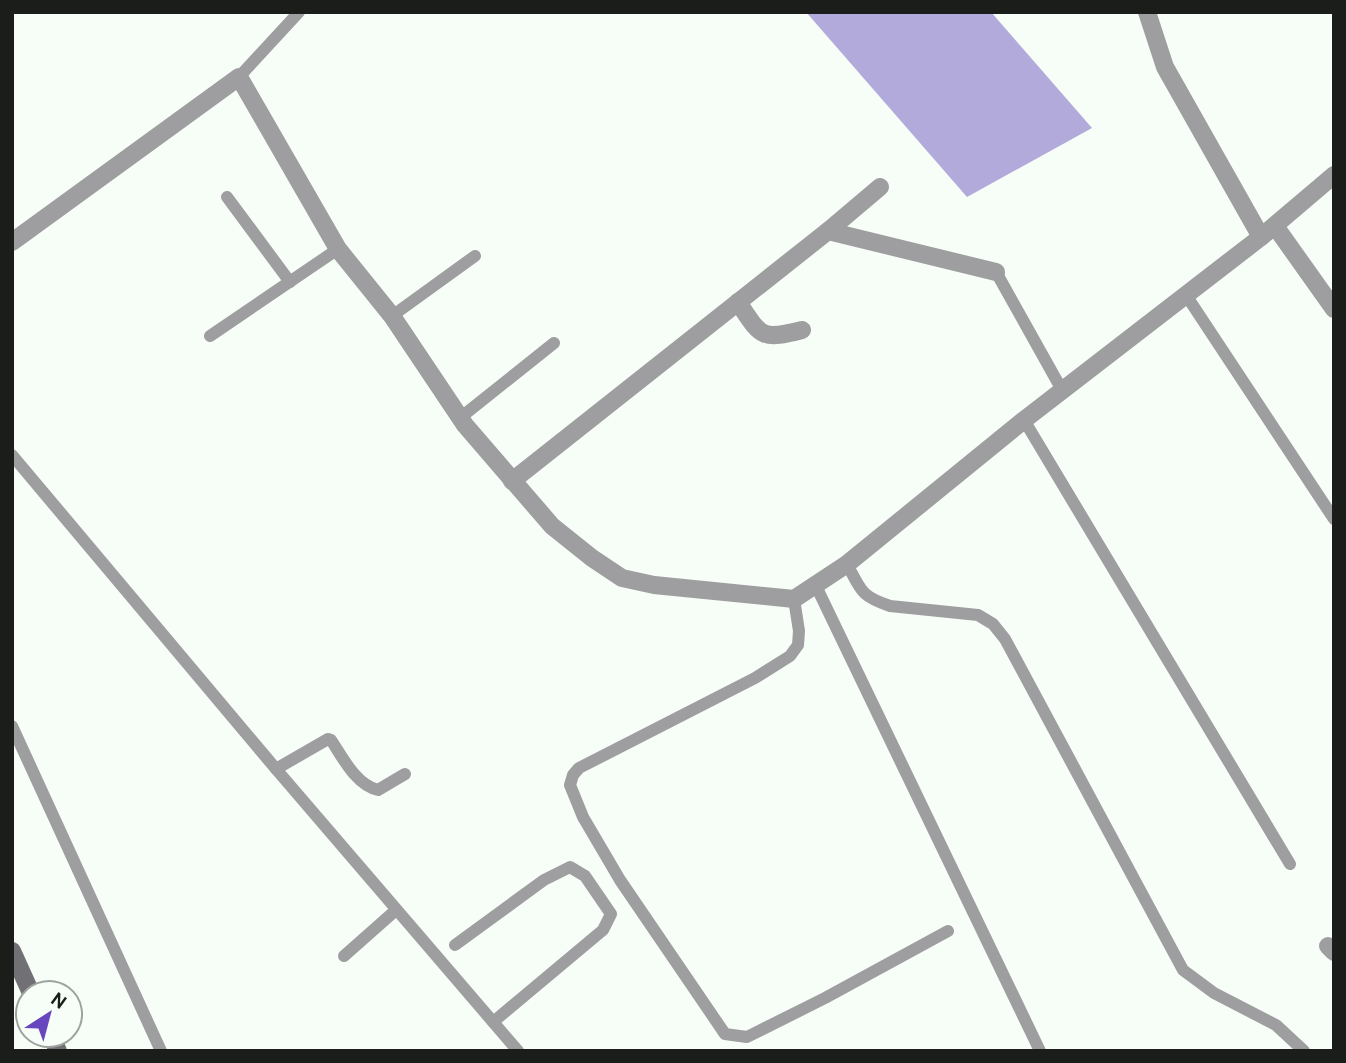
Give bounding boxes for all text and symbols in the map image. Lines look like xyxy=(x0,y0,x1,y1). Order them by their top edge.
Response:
north arrow xyxy=(14,979,84,1049)
text: N xyxy=(47,987,71,1014)

